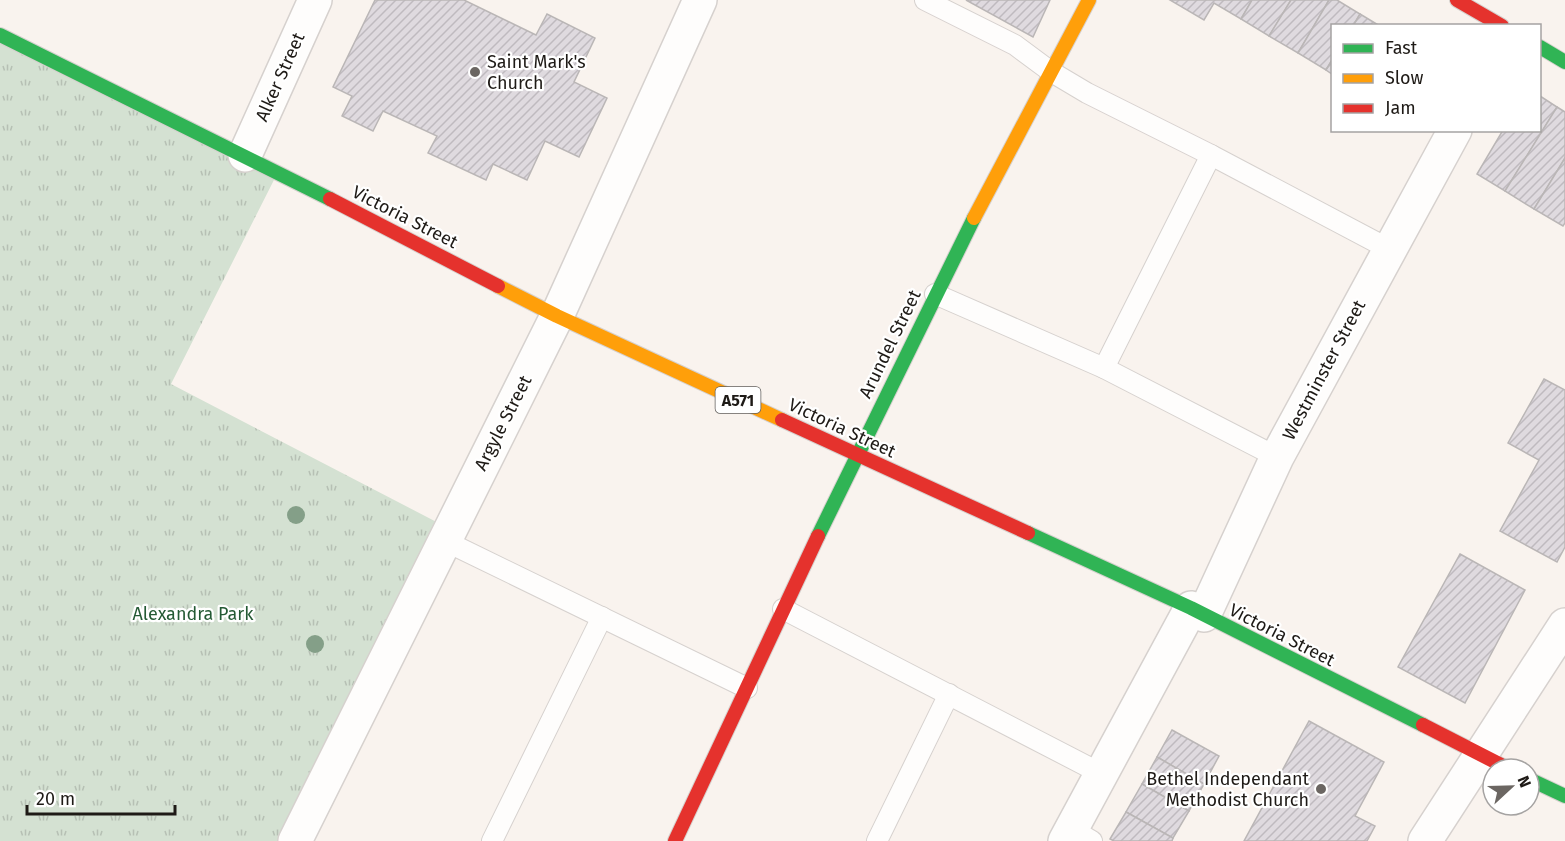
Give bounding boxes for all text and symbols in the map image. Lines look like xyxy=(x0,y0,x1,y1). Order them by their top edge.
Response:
legend xyxy=(1331,24,1541,132)
street label: Alker Street xyxy=(251,29,310,125)
text: Fast xyxy=(1385,37,1418,59)
place label: Saint Mark's Church xyxy=(487,51,586,94)
marker: Saint Mark's Church xyxy=(468,65,482,79)
text: Slow xyxy=(1385,67,1424,89)
text: Jam xyxy=(1385,97,1416,119)
street label: Victoria Street xyxy=(348,181,462,253)
street label: Arundel Street xyxy=(854,286,926,402)
street label: Westminster Street xyxy=(1278,296,1370,444)
street label: Argyle Street xyxy=(470,371,537,474)
road number: A571 xyxy=(716,387,760,413)
street label: Victoria Street xyxy=(785,394,900,463)
street label: Victoria Street xyxy=(1225,599,1339,671)
park label: Alexandra Park xyxy=(132,603,254,625)
north arrow xyxy=(1481,757,1541,817)
place label: Bethel Independant Methodist Church xyxy=(1146,768,1309,811)
text: N xyxy=(1514,773,1535,790)
scale bar xyxy=(27,778,176,816)
marker: Bethel Independant Methodist Church xyxy=(1314,782,1328,796)
text: 20 m xyxy=(36,788,75,810)

